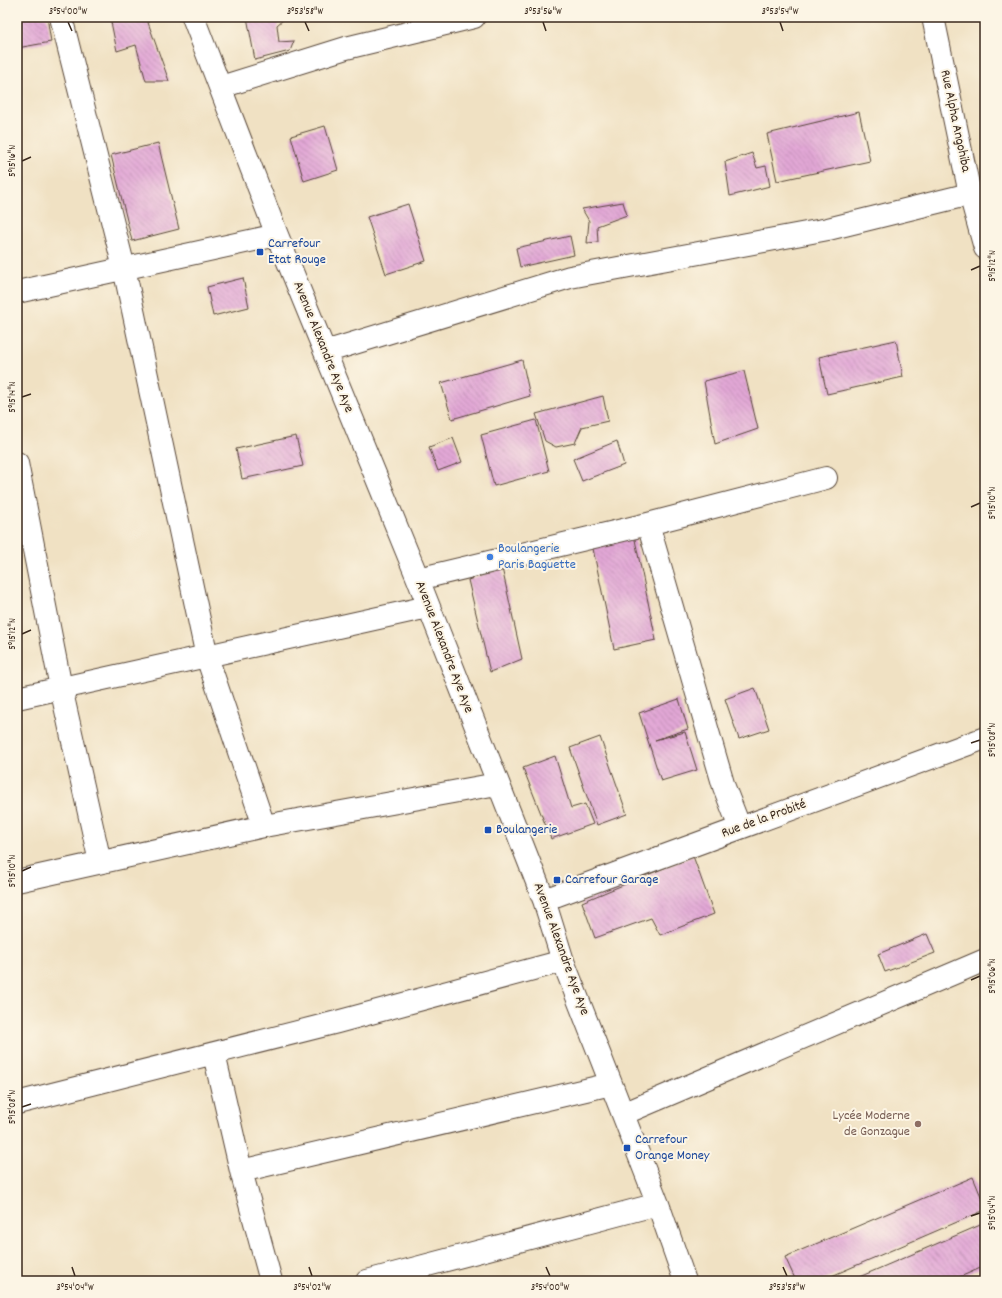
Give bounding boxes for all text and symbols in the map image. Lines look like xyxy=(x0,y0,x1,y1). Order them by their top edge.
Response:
text: 3°54'00"W xyxy=(49,5,88,19)
text: 3°53'58"W xyxy=(287,5,324,19)
text: 3°53'56"W xyxy=(524,5,562,19)
text: 3°53'54"W xyxy=(762,5,799,19)
street label: Rue Alpha Angohiba xyxy=(934,68,976,174)
text: 5°15'16"N xyxy=(6,145,20,177)
place label: Carrefour Etat Rouge xyxy=(268,234,326,270)
marker: Carrefour Etat Rouge xyxy=(255,247,265,257)
text: 5°15'12"N xyxy=(986,250,1000,282)
street label: Avenue Alexandre Aye Aye xyxy=(287,278,359,416)
text: 5°15'14"N xyxy=(6,381,20,413)
text: 5°15'10"N xyxy=(986,487,1000,519)
place label: Boulangerie Paris Baguette xyxy=(498,539,576,575)
marker: Boulangerie Paris Baguette xyxy=(485,552,495,562)
street label: Avenue Alexandre Aye Aye xyxy=(410,578,478,716)
text: 5°15'12"N xyxy=(6,618,20,650)
text: 5°15'08"N xyxy=(986,723,1000,757)
street label: Rue de la Probité xyxy=(719,794,809,844)
place label: Boulangerie xyxy=(496,820,557,840)
marker: Boulangerie xyxy=(483,825,493,835)
text: 5°15'10"N xyxy=(6,855,20,887)
place label: Carrefour Garage xyxy=(565,870,658,890)
marker: Carrefour Garage xyxy=(552,875,562,885)
street label: Avenue Alexandre Aye Aye xyxy=(528,880,594,1018)
text: 5°15'06"N xyxy=(986,958,1000,994)
text: 5°15'08"N xyxy=(6,1090,20,1124)
place label: Lycée Moderne de Gonzague xyxy=(833,1106,910,1142)
marker: Lycée Moderne de Gonzague xyxy=(913,1119,923,1129)
place label: Carrefour Orange Money xyxy=(635,1130,710,1166)
marker: Carrefour Orange Money xyxy=(622,1143,632,1153)
text: 5°15'04"N xyxy=(986,1196,1000,1230)
text: 3°54'04"W xyxy=(56,1281,94,1295)
text: 3°54'02"W xyxy=(293,1281,331,1295)
text: 3°54'00"W xyxy=(531,1281,570,1295)
text: 3°53'58"W xyxy=(769,1281,806,1295)

